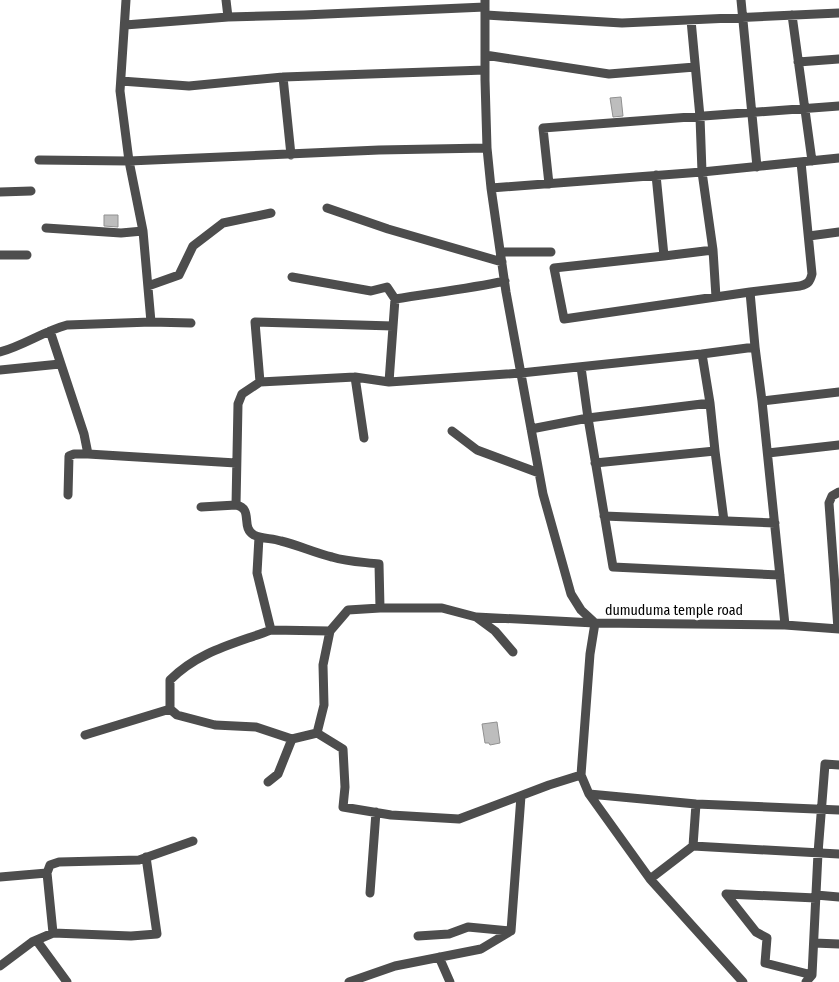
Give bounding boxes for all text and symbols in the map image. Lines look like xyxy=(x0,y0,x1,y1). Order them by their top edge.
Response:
street label: dumuduma temple road xyxy=(605,602,743,619)

